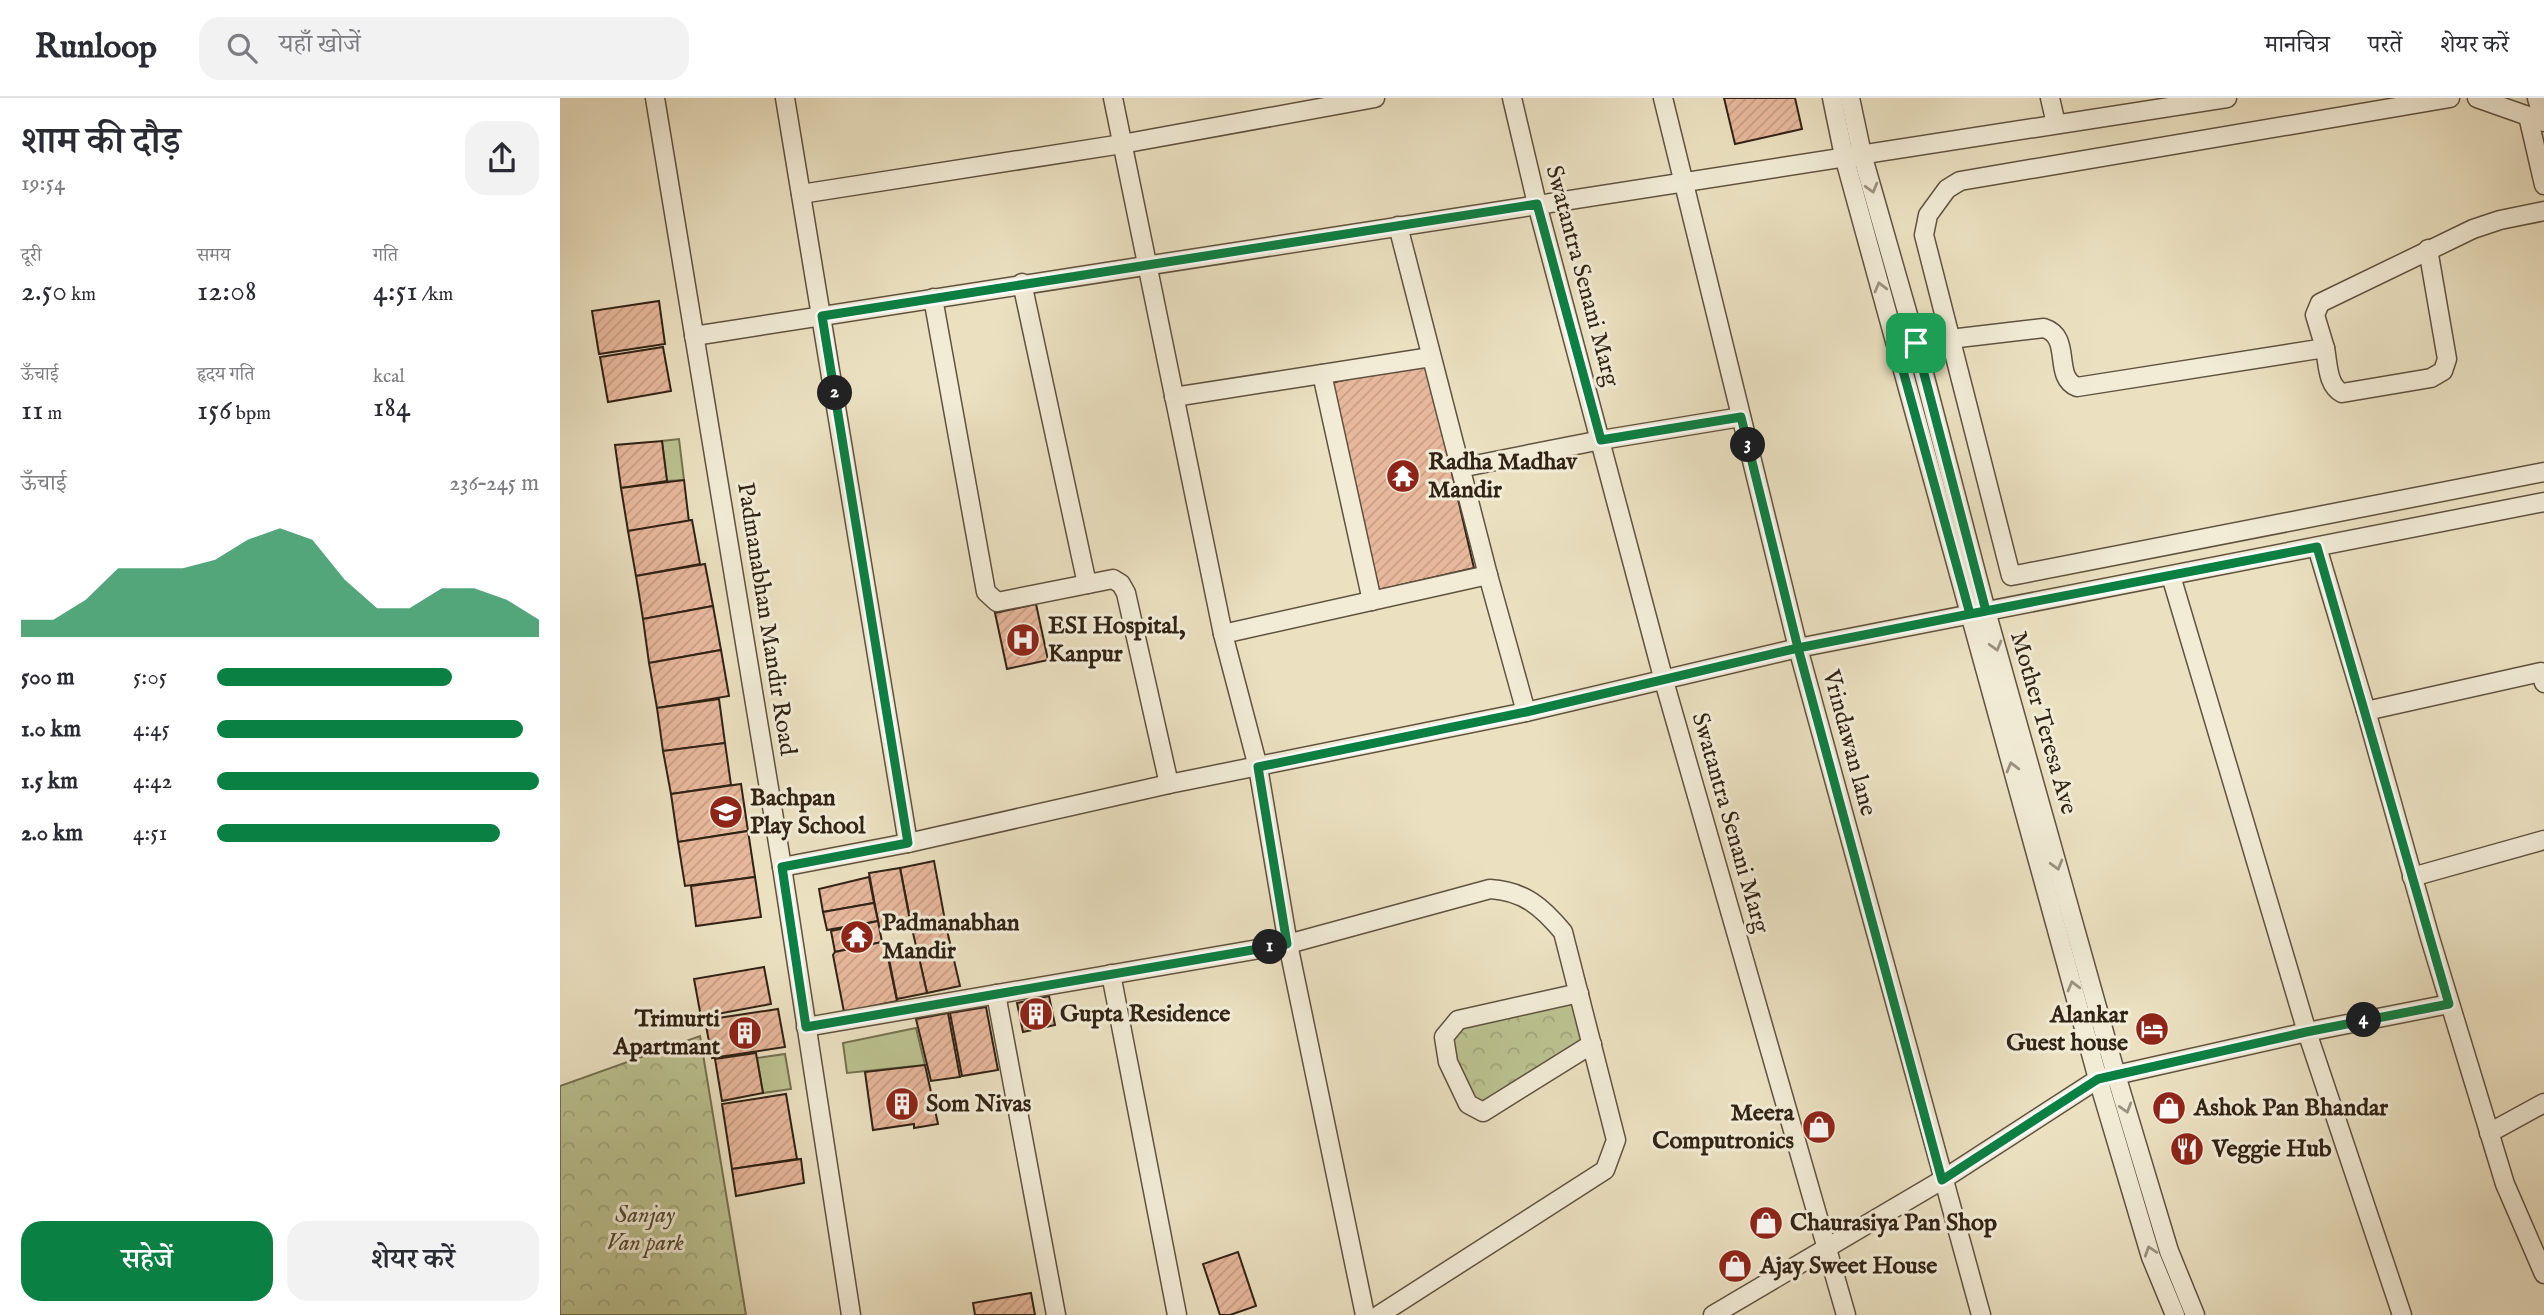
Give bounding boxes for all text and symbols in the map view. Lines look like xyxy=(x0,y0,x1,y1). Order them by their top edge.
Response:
search box xyxy=(199,17,689,80)
text: Runloop xyxy=(35,27,157,69)
text: यहाँ खोजें xyxy=(279,28,361,61)
icon: search xyxy=(223,29,261,67)
text: मानचित्र xyxy=(2265,30,2330,61)
text: परतें xyxy=(2368,30,2402,61)
text: शेयर करें xyxy=(2440,30,2509,61)
text: शाम की दौड़ xyxy=(21,119,181,167)
button: share xyxy=(465,121,539,195)
street label: Swatantra Senani Marg xyxy=(1538,162,1627,391)
text: 19:54 xyxy=(21,169,65,198)
one-way arrow xyxy=(1864,182,1879,194)
text: दूरी xyxy=(21,244,42,268)
text: समय xyxy=(197,244,230,268)
text: गति xyxy=(373,244,398,268)
text: 2.50 xyxy=(21,273,67,311)
text: 12:08 xyxy=(197,273,257,311)
text: 4:51 xyxy=(373,273,418,311)
one-way arrow xyxy=(1874,282,1888,294)
text: km xyxy=(67,283,96,307)
text: /km xyxy=(418,283,453,307)
pin xyxy=(1886,313,1946,373)
icon: arrive xyxy=(1897,324,1935,362)
text: ऊँचाई xyxy=(21,363,58,387)
text: हृदय गति xyxy=(197,363,254,387)
text: kcal xyxy=(373,365,405,389)
pin: 2 xyxy=(818,376,852,410)
text: 2 xyxy=(830,380,839,404)
text: 184 xyxy=(373,389,411,427)
text: 11 xyxy=(21,392,43,430)
text: 156 xyxy=(197,392,232,430)
text: m xyxy=(43,402,62,426)
text: bpm xyxy=(232,402,271,426)
pin: 3 xyxy=(1730,428,1766,462)
text: 3 xyxy=(1744,432,1751,456)
place label: Radha Madhav Mandir xyxy=(1428,447,1578,506)
temple icon: Radha Madhav Mandir xyxy=(1384,457,1422,495)
text: ऊँचाई xyxy=(21,469,66,498)
text: 236–245 m xyxy=(449,469,539,498)
street label: Padmanabhan Mandir Road xyxy=(729,480,803,758)
place label: ESI Hospital, Kanpur xyxy=(1048,611,1186,670)
hospital icon: ESI Hospital, Kanpur xyxy=(1004,621,1042,659)
street label: Mother Teresa Ave xyxy=(2002,628,2084,818)
one-way arrow xyxy=(1988,640,2002,652)
text: 500 m xyxy=(21,663,75,692)
text: 5:05 xyxy=(133,663,167,692)
street label: Vrindawan lane xyxy=(1814,666,1883,820)
street label: Swatantra Senani Marg xyxy=(1684,709,1777,938)
text: 1.0 km xyxy=(21,715,81,744)
text: 4:45 xyxy=(133,715,170,744)
one-way arrow xyxy=(2006,761,2020,773)
text: 1.5 km xyxy=(21,767,78,796)
text: 4:42 xyxy=(133,767,172,796)
place label: Bachpan Play School xyxy=(750,783,866,842)
school or university icon: Bachpan Play School xyxy=(707,793,745,831)
text: 2.0 km xyxy=(21,819,83,848)
text: 4:51 xyxy=(133,819,167,848)
one-way arrow xyxy=(2049,859,2064,871)
place label: Padmanabhan Mandir xyxy=(882,908,1020,967)
temple icon: Padmanabhan Mandir xyxy=(838,918,876,956)
pin: 1 xyxy=(1252,930,1288,964)
text: 1 xyxy=(1266,934,1273,958)
one-way arrow xyxy=(2066,980,2081,992)
building icon: Gupta Residence xyxy=(1017,995,1055,1033)
place label: Gupta Residence xyxy=(1060,999,1230,1030)
place label: Alankar Guest house xyxy=(2006,1000,2128,1059)
pin: 4 xyxy=(2346,1002,2382,1038)
place label: Trimurti Apartmant xyxy=(612,1004,721,1063)
text: 4 xyxy=(2359,1007,2368,1031)
hotel icon: Alankar Guest house xyxy=(2133,1010,2171,1048)
building icon: Trimurti Apartmant xyxy=(726,1014,764,1052)
building icon: Som Nivas xyxy=(883,1085,921,1123)
place label: Som Nivas xyxy=(926,1089,1032,1120)
shop icon: Ashok Pan Bhandar xyxy=(2150,1089,2188,1127)
place label: Ashok Pan Bhandar xyxy=(2193,1093,2388,1124)
place label: Meera Computronics xyxy=(1652,1098,1795,1157)
one-way arrow xyxy=(2117,1102,2132,1114)
shop icon: Meera Computronics xyxy=(1800,1108,1838,1146)
restaurant icon: Veggie Hub xyxy=(2168,1130,2206,1168)
place label: Veggie Hub xyxy=(2211,1134,2332,1165)
park label: Sanjay Van park xyxy=(606,1200,684,1259)
shop icon: Chaurasiya Pan Shop xyxy=(1747,1204,1785,1242)
place label: Chaurasiya Pan Shop xyxy=(1790,1208,1997,1239)
button: सहेजें xyxy=(21,1221,273,1301)
button: शेयर करें xyxy=(287,1221,539,1301)
one-way arrow xyxy=(2144,1246,2158,1258)
shop icon: Ajay Sweet House xyxy=(1716,1247,1754,1285)
place label: Ajay Sweet House xyxy=(1759,1251,1937,1282)

